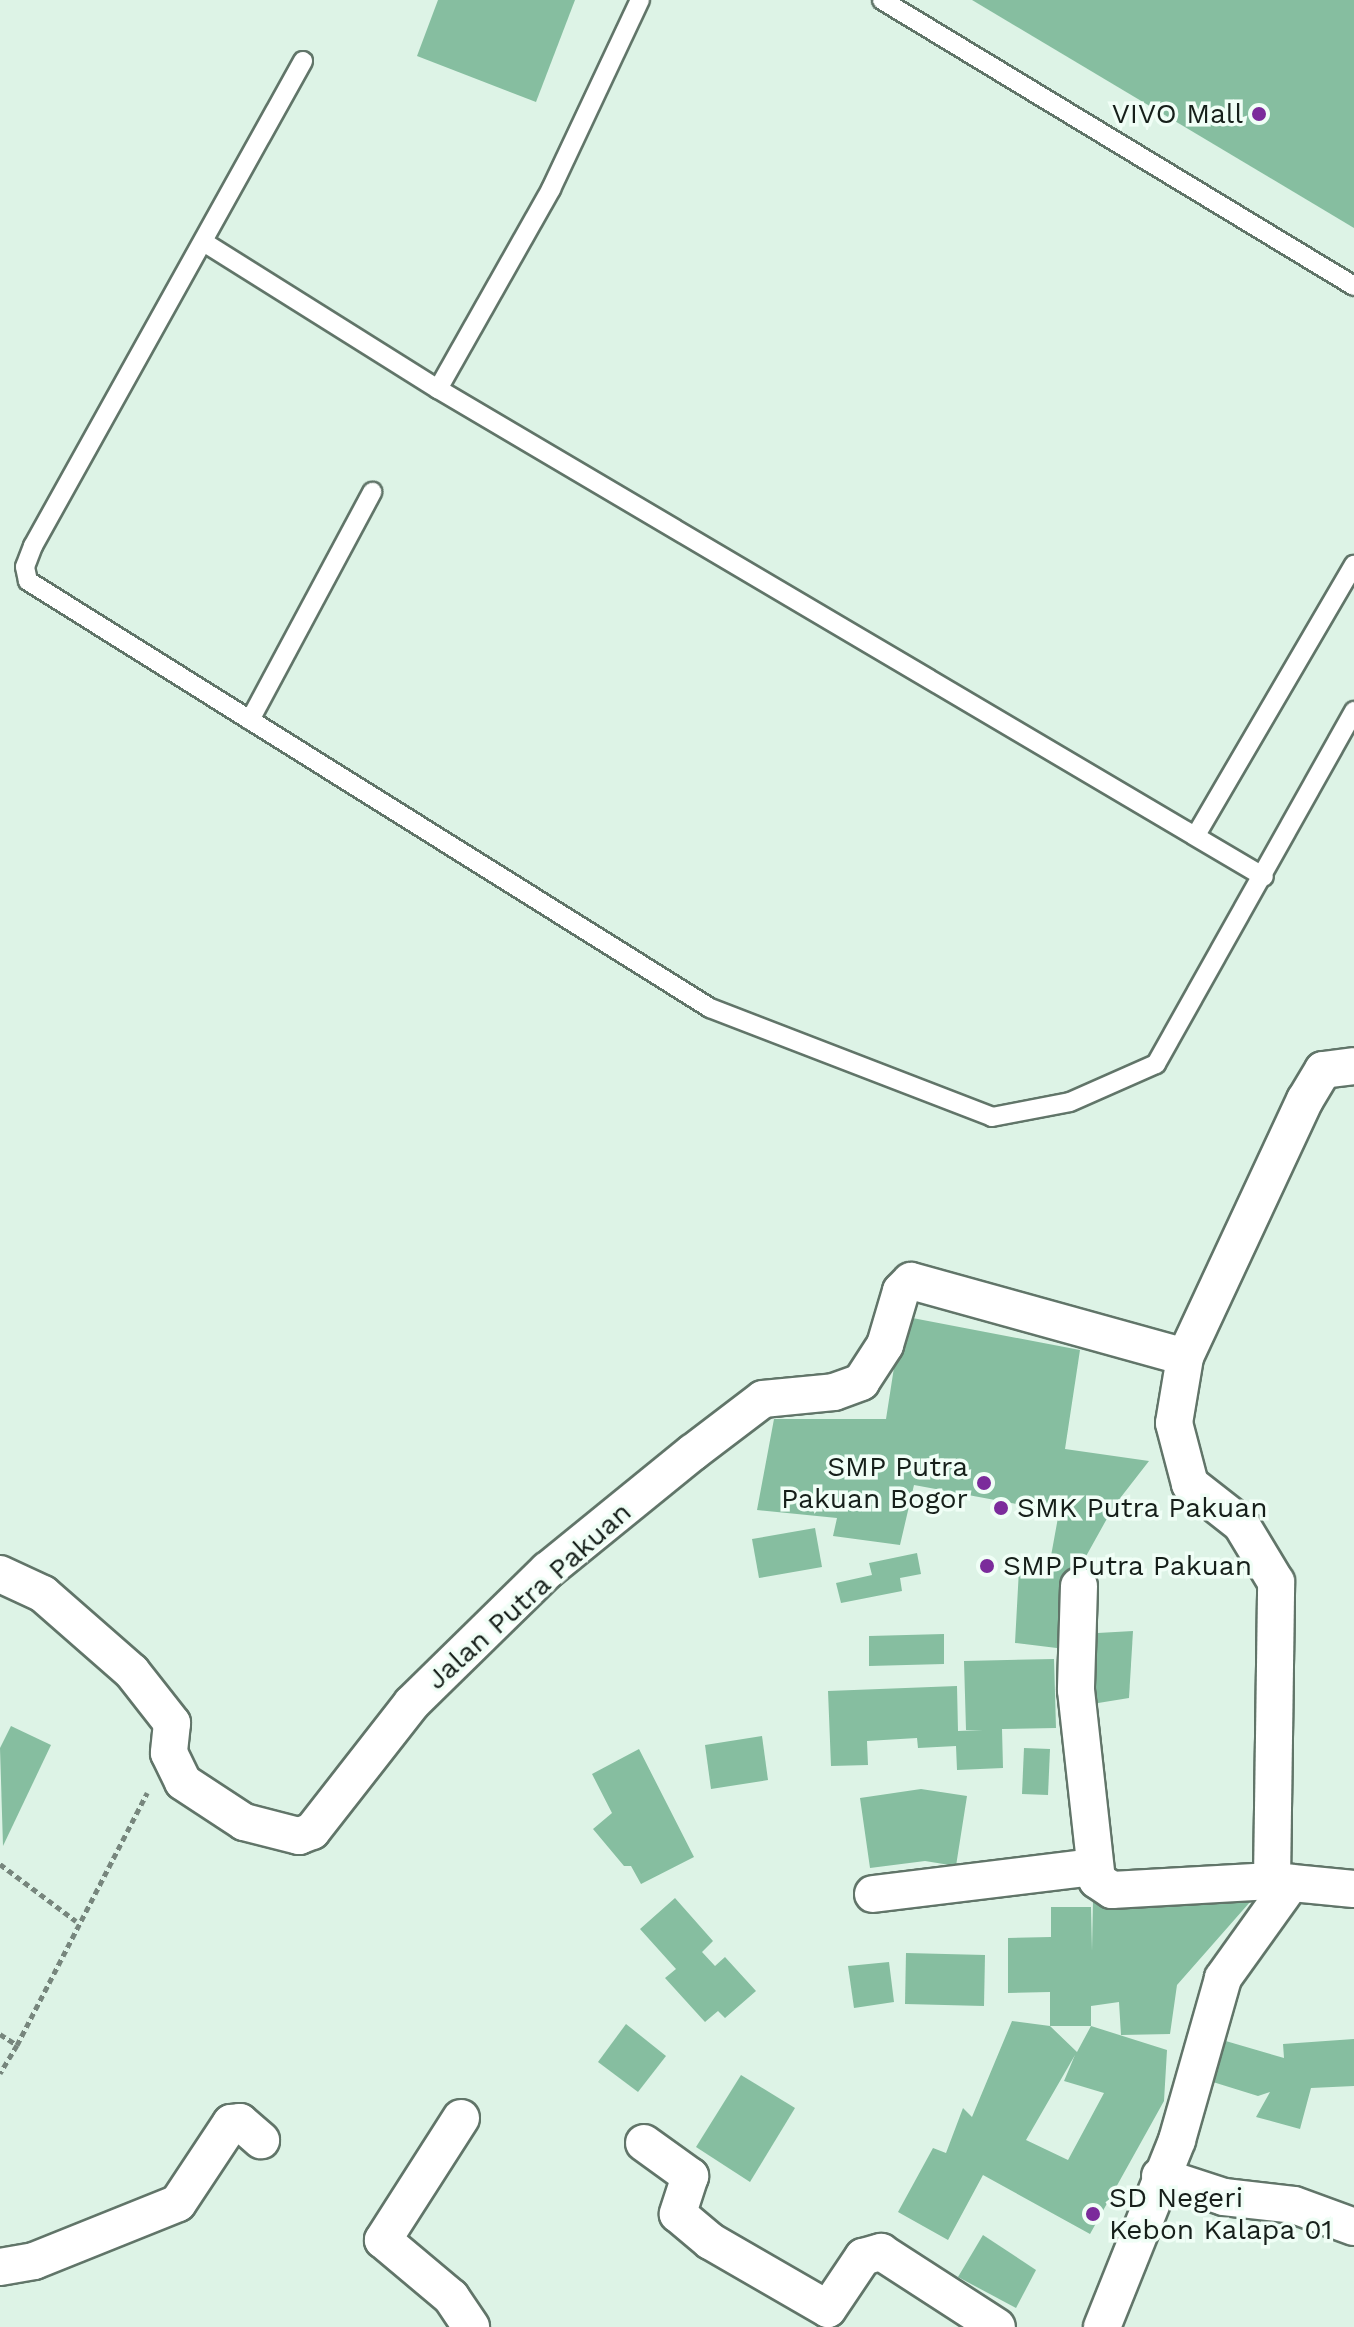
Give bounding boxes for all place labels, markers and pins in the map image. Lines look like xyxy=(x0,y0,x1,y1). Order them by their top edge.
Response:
place label: VIVO Mall xyxy=(1112,97,1243,131)
marker: VIVO Mall xyxy=(1250,105,1268,123)
place label: SMP Putra Pakuan Bogor xyxy=(781,1450,968,1516)
marker: SMP Putra Pakuan Bogor xyxy=(975,1474,993,1492)
place label: SMK Putra Pakuan xyxy=(1017,1491,1269,1525)
marker: SMK Putra Pakuan xyxy=(992,1499,1010,1517)
place label: SMP Putra Pakuan xyxy=(1003,1549,1253,1583)
marker: SMP Putra Pakuan xyxy=(978,1557,996,1575)
place label: SD Negeri Kebon Kalapa 01 xyxy=(1109,2181,1333,2247)
marker: SD Negeri Kebon Kalapa 01 xyxy=(1084,2205,1102,2223)

